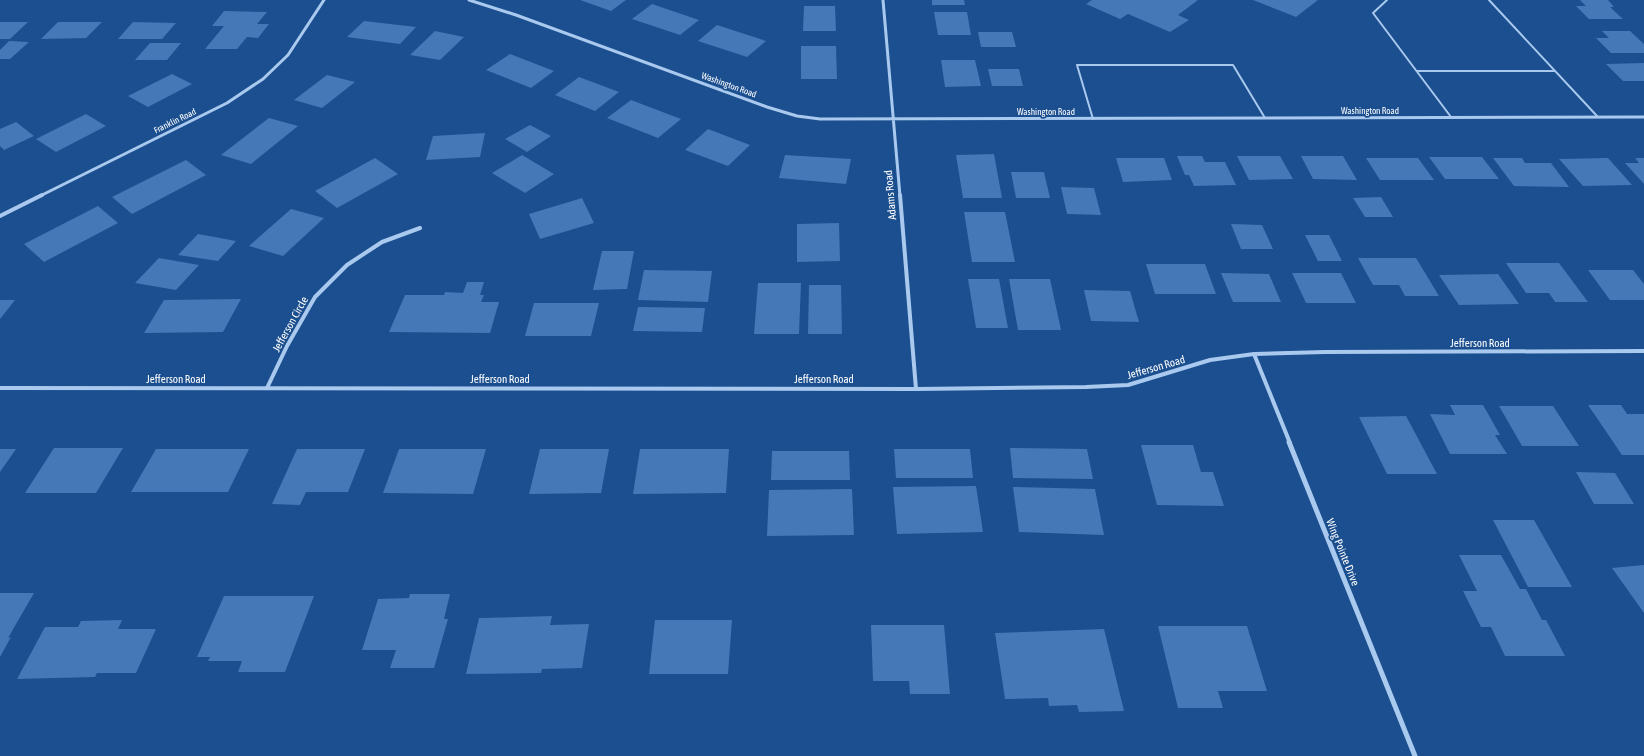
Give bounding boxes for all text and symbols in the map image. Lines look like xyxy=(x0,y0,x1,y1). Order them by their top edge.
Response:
street label: Washington Road xyxy=(700,70,758,100)
street label: Franklin Road xyxy=(152,106,198,136)
street label: Washington Road xyxy=(1341,106,1399,116)
street label: Washington Road xyxy=(1017,107,1075,117)
street label: Adams Road xyxy=(882,170,898,220)
street label: Jefferson Circle xyxy=(270,294,310,354)
street label: Jefferson Road xyxy=(1450,337,1510,349)
street label: Jefferson Road xyxy=(1126,353,1186,381)
street label: Jefferson Road xyxy=(146,373,206,385)
street label: Jefferson Road xyxy=(470,373,530,385)
street label: Jefferson Road xyxy=(794,373,854,385)
street label: Wing Pointe Drive xyxy=(1324,517,1362,587)

